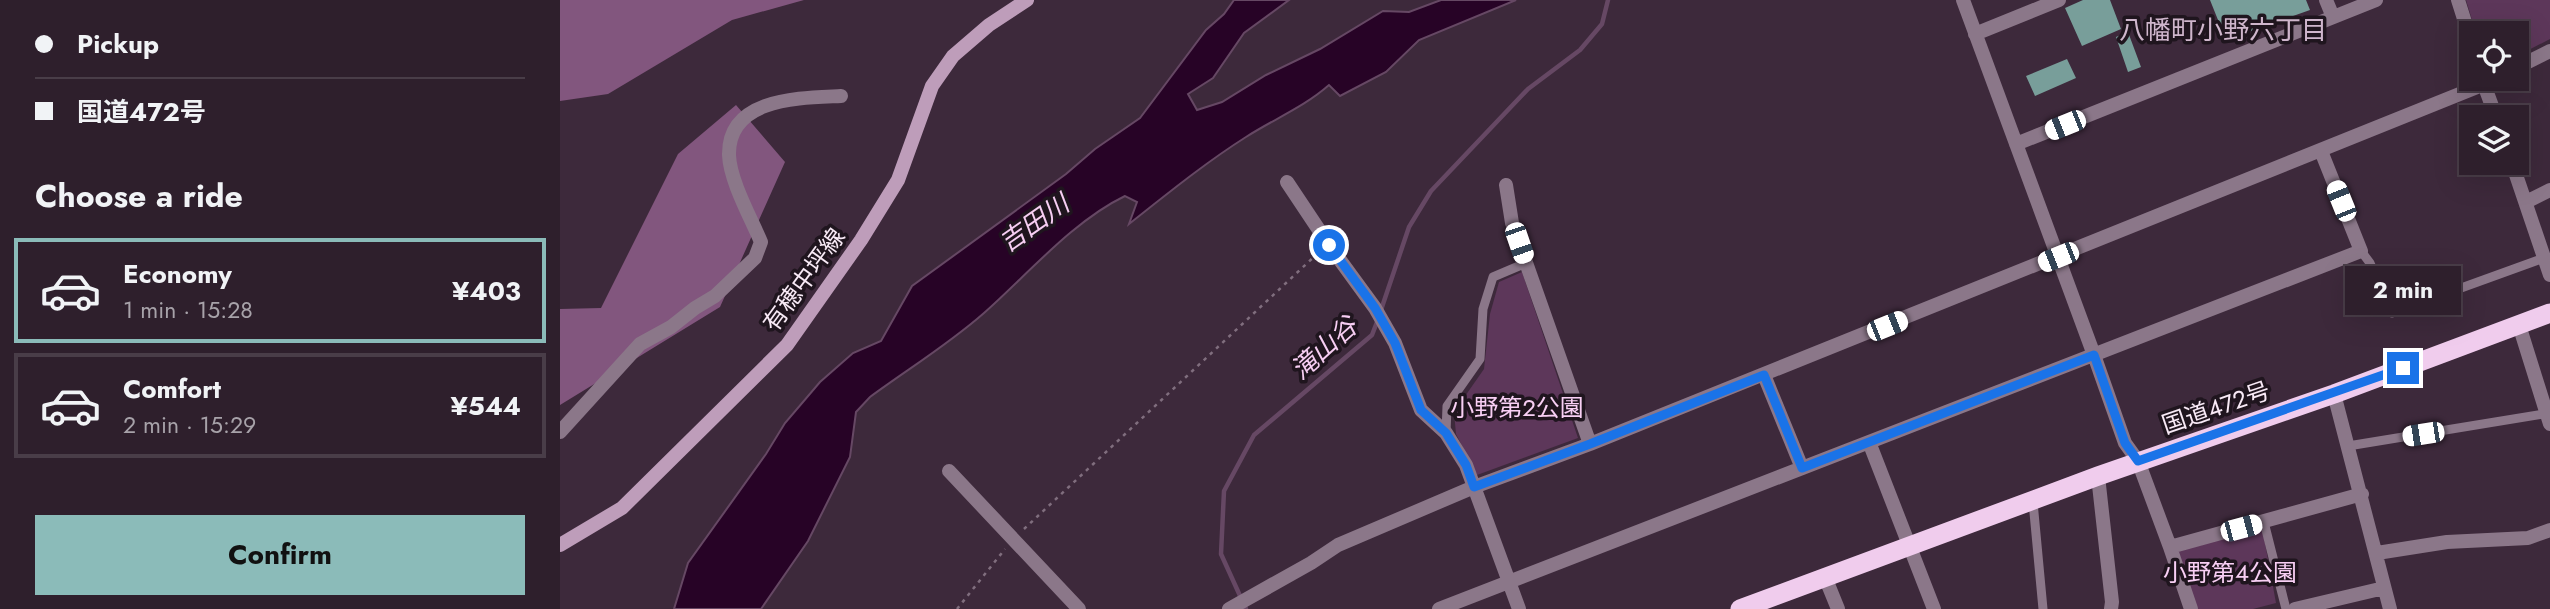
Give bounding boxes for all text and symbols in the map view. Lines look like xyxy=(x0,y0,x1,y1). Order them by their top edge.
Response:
district label: 八幡町小野六丁目 xyxy=(2119,11,2327,49)
map controls xyxy=(2459,21,2529,175)
button: locate xyxy=(2459,21,2529,91)
text: Pickup xyxy=(77,25,159,63)
text: 国道472号 xyxy=(77,93,206,131)
button: layers xyxy=(2459,105,2529,175)
car xyxy=(2042,107,2089,143)
text: Choose a ride xyxy=(35,173,243,219)
car xyxy=(2324,178,2359,224)
water label: 吉田川 xyxy=(991,183,1079,261)
car xyxy=(1503,220,1536,266)
street label: 有穂中坪線 xyxy=(754,221,853,339)
route start xyxy=(1313,229,1345,261)
car xyxy=(2035,239,2082,275)
text: Economy xyxy=(123,255,232,293)
icon: car xyxy=(39,259,102,322)
callout: 2 min xyxy=(2345,266,2461,316)
text: ¥403 xyxy=(452,272,521,310)
text: 2 min xyxy=(2373,273,2433,307)
text: 1 min · 15:28 xyxy=(123,293,253,327)
water label: 滝山谷 xyxy=(1282,306,1367,388)
car xyxy=(1864,308,1911,344)
route end xyxy=(2387,352,2419,384)
text: Comfort xyxy=(123,370,221,408)
street label: 国道472号 xyxy=(2157,373,2275,442)
icon: car xyxy=(39,374,102,437)
text: ¥544 xyxy=(451,387,521,425)
park label: 小野第2公園 xyxy=(1450,390,1584,425)
text: 2 min · 15:29 xyxy=(123,408,256,442)
car xyxy=(2401,420,2446,448)
car xyxy=(2218,512,2265,544)
button: Confirm xyxy=(35,515,525,595)
park label: 小野第4公園 xyxy=(2163,555,2297,590)

